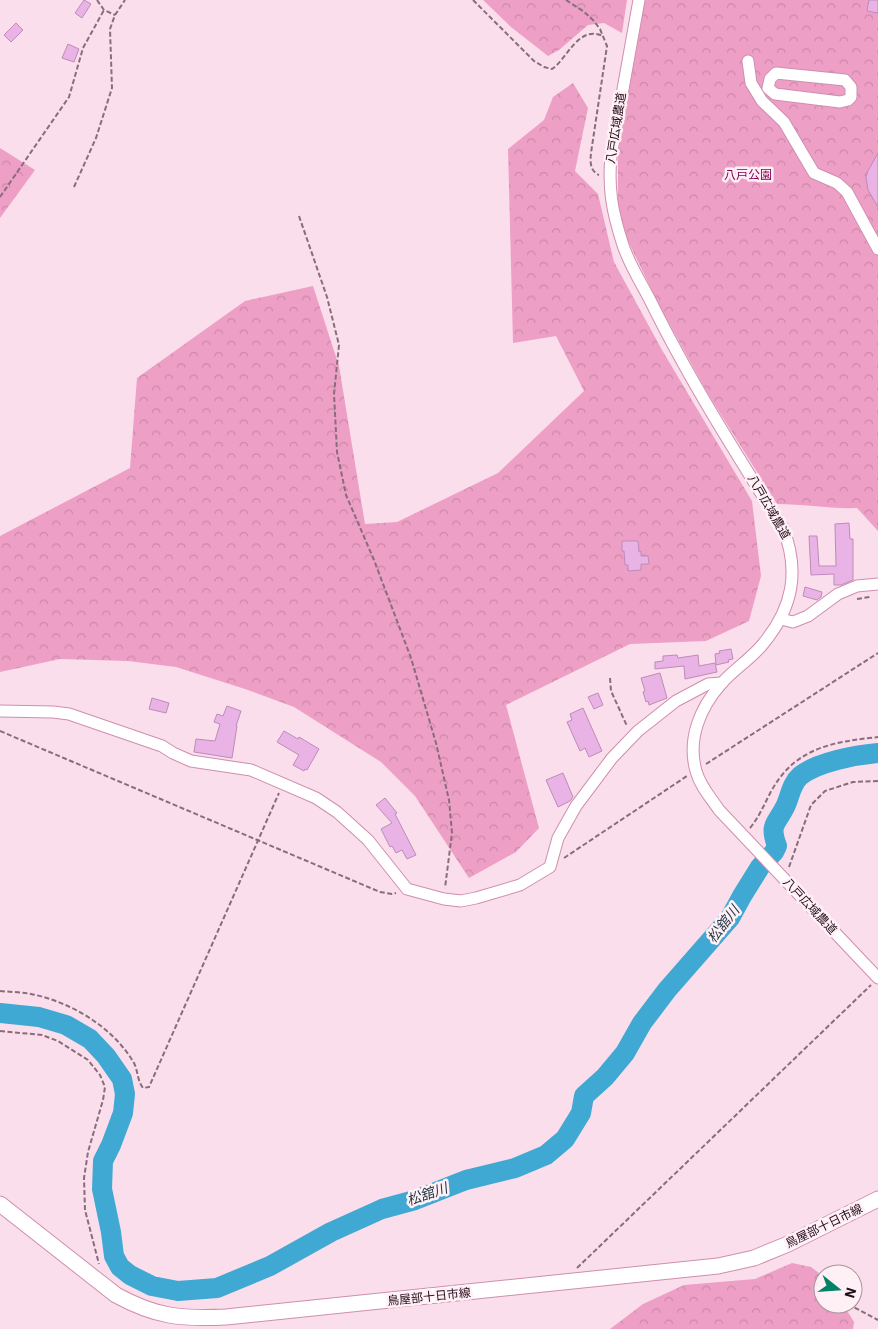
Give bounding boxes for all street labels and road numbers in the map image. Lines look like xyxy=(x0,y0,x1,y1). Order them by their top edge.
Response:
street label: 八戸広域農道 xyxy=(602,91,629,165)
street label: 八戸広域農道 xyxy=(745,472,794,542)
street label: 八戸広域農道 xyxy=(780,874,840,937)
street label: 鳥屋部十日市線 xyxy=(783,1200,865,1251)
street label: 鳥屋部十日市線 xyxy=(386,1285,472,1308)

